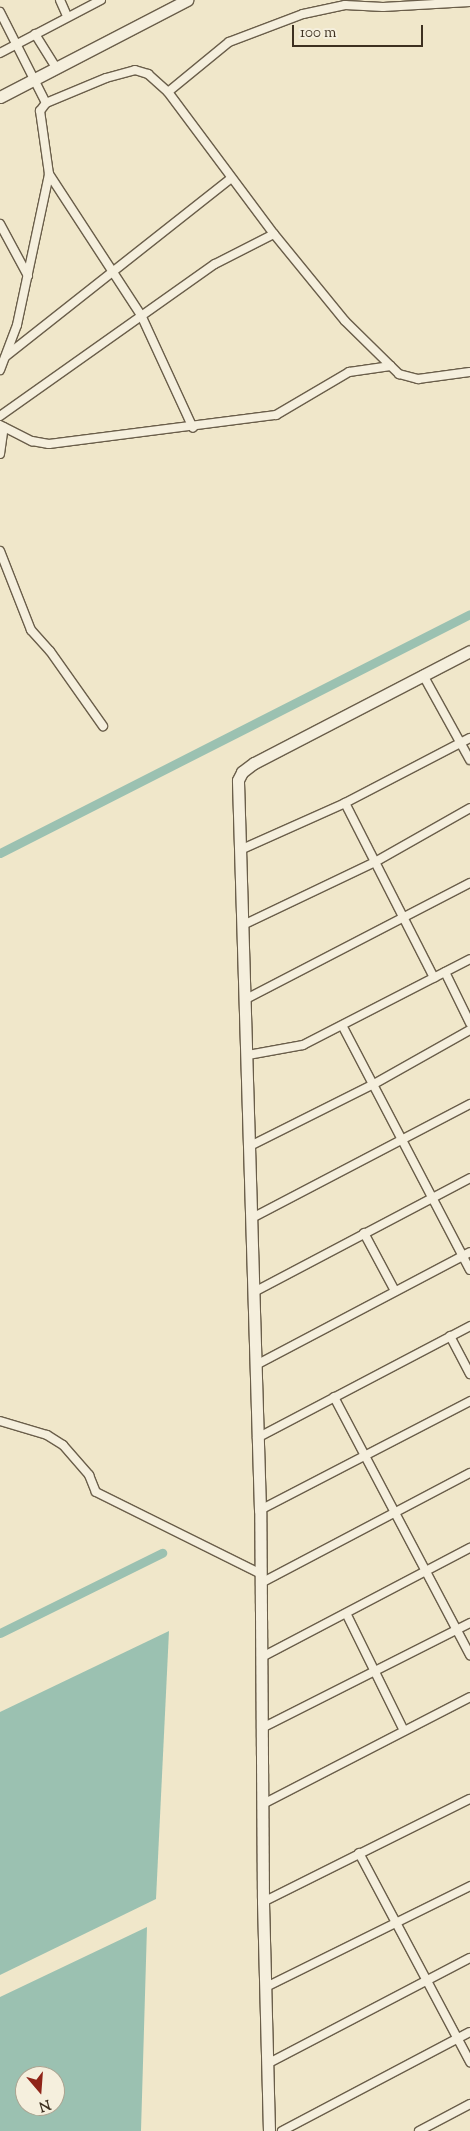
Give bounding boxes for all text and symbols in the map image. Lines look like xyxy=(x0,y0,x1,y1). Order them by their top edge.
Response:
scale bar xyxy=(295,15,426,47)
text: 100 m xyxy=(300,23,336,44)
north arrow xyxy=(15,2066,65,2116)
text: N xyxy=(36,2093,53,2116)

